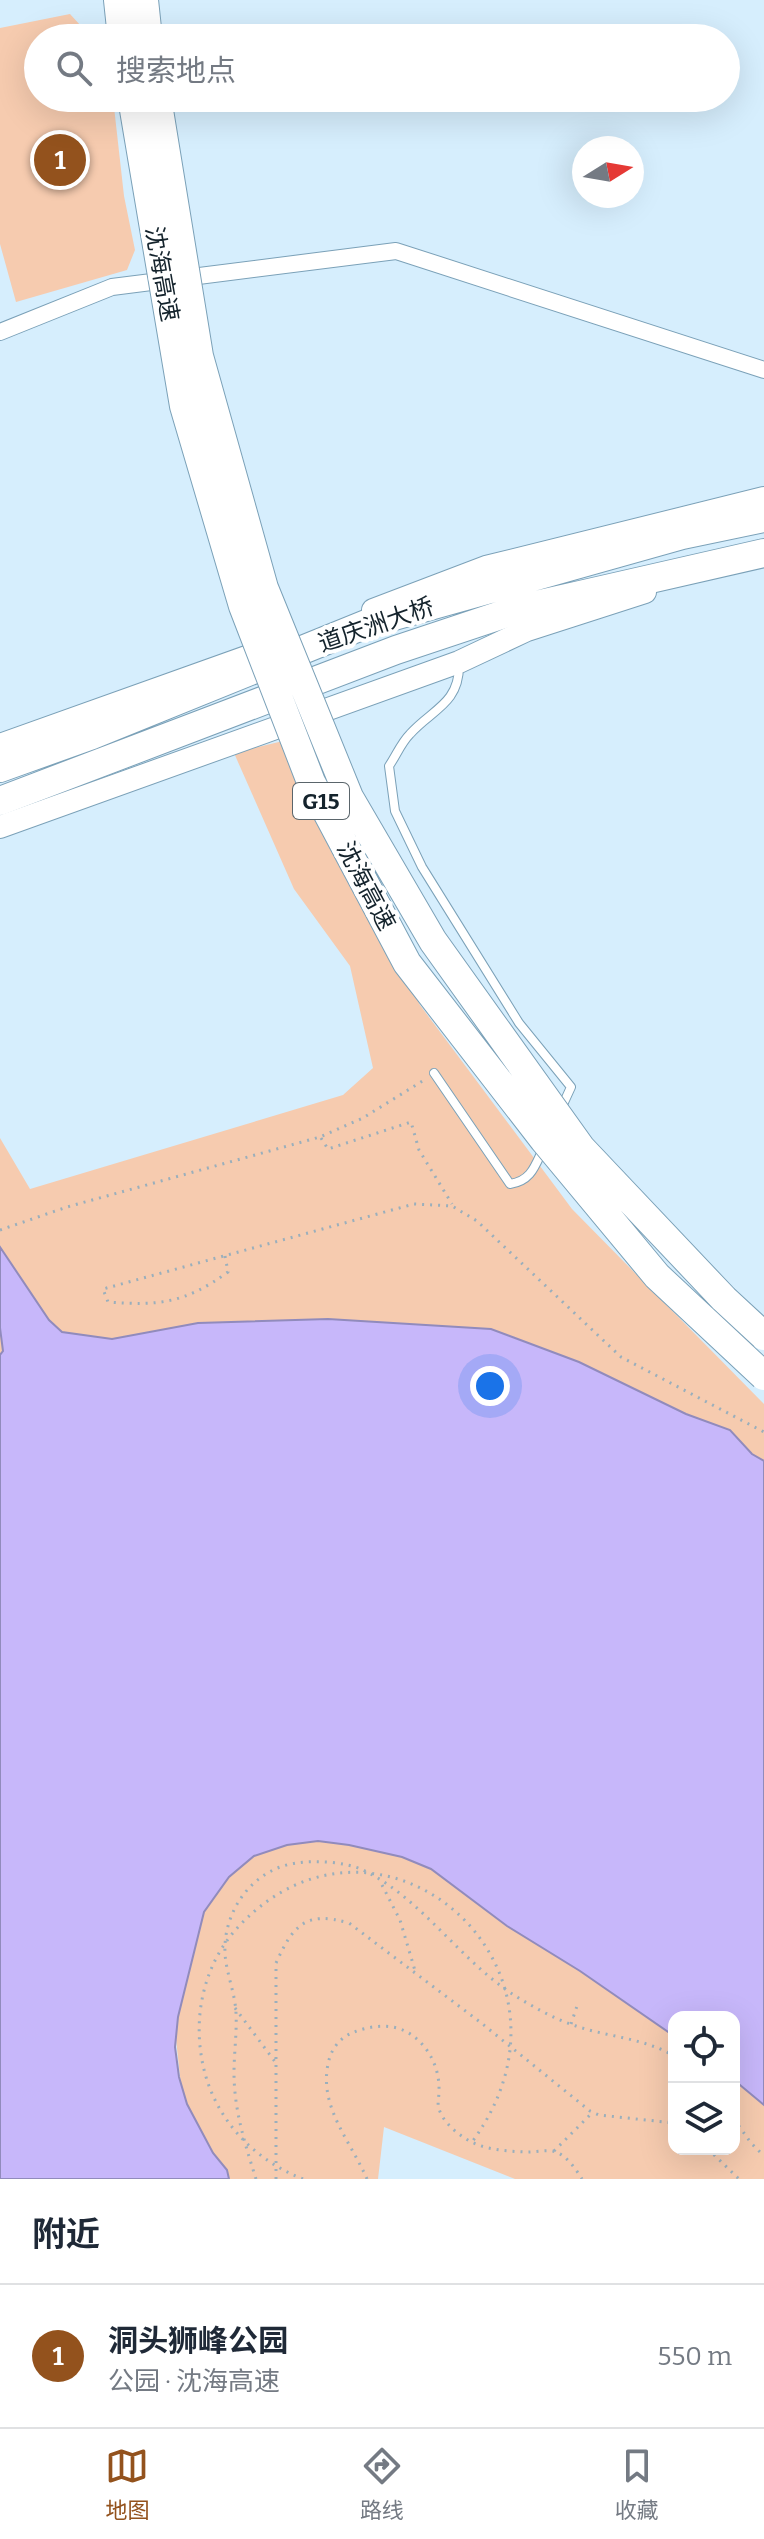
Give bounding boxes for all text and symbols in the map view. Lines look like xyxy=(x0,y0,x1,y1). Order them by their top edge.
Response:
search box xyxy=(24,24,740,112)
icon: search xyxy=(52,46,96,90)
text: 搜索地点 xyxy=(116,53,236,89)
pin: 1 xyxy=(34,130,86,190)
north arrow xyxy=(572,136,644,208)
street label: 沈海高速 xyxy=(140,224,184,324)
street label: 道庆洲大桥 xyxy=(315,592,437,658)
road number: G15 xyxy=(293,783,349,819)
street label: 沈海高速 xyxy=(331,837,401,935)
your location xyxy=(470,1366,510,1406)
map controls xyxy=(668,2011,740,2155)
button: locate xyxy=(668,2011,740,2083)
button: layers xyxy=(668,2083,740,2155)
text: 附近 xyxy=(32,2214,100,2255)
text: 洞头狮峰公园 xyxy=(108,2323,288,2359)
text: 1 xyxy=(52,2341,64,2372)
text: 550 m xyxy=(658,2341,732,2372)
text: 公园 · 沈海高速 xyxy=(108,2366,280,2397)
tab: 地图 xyxy=(105,2444,149,2524)
tab: 路线 xyxy=(360,2444,404,2524)
tab: 收藏 xyxy=(615,2444,659,2524)

